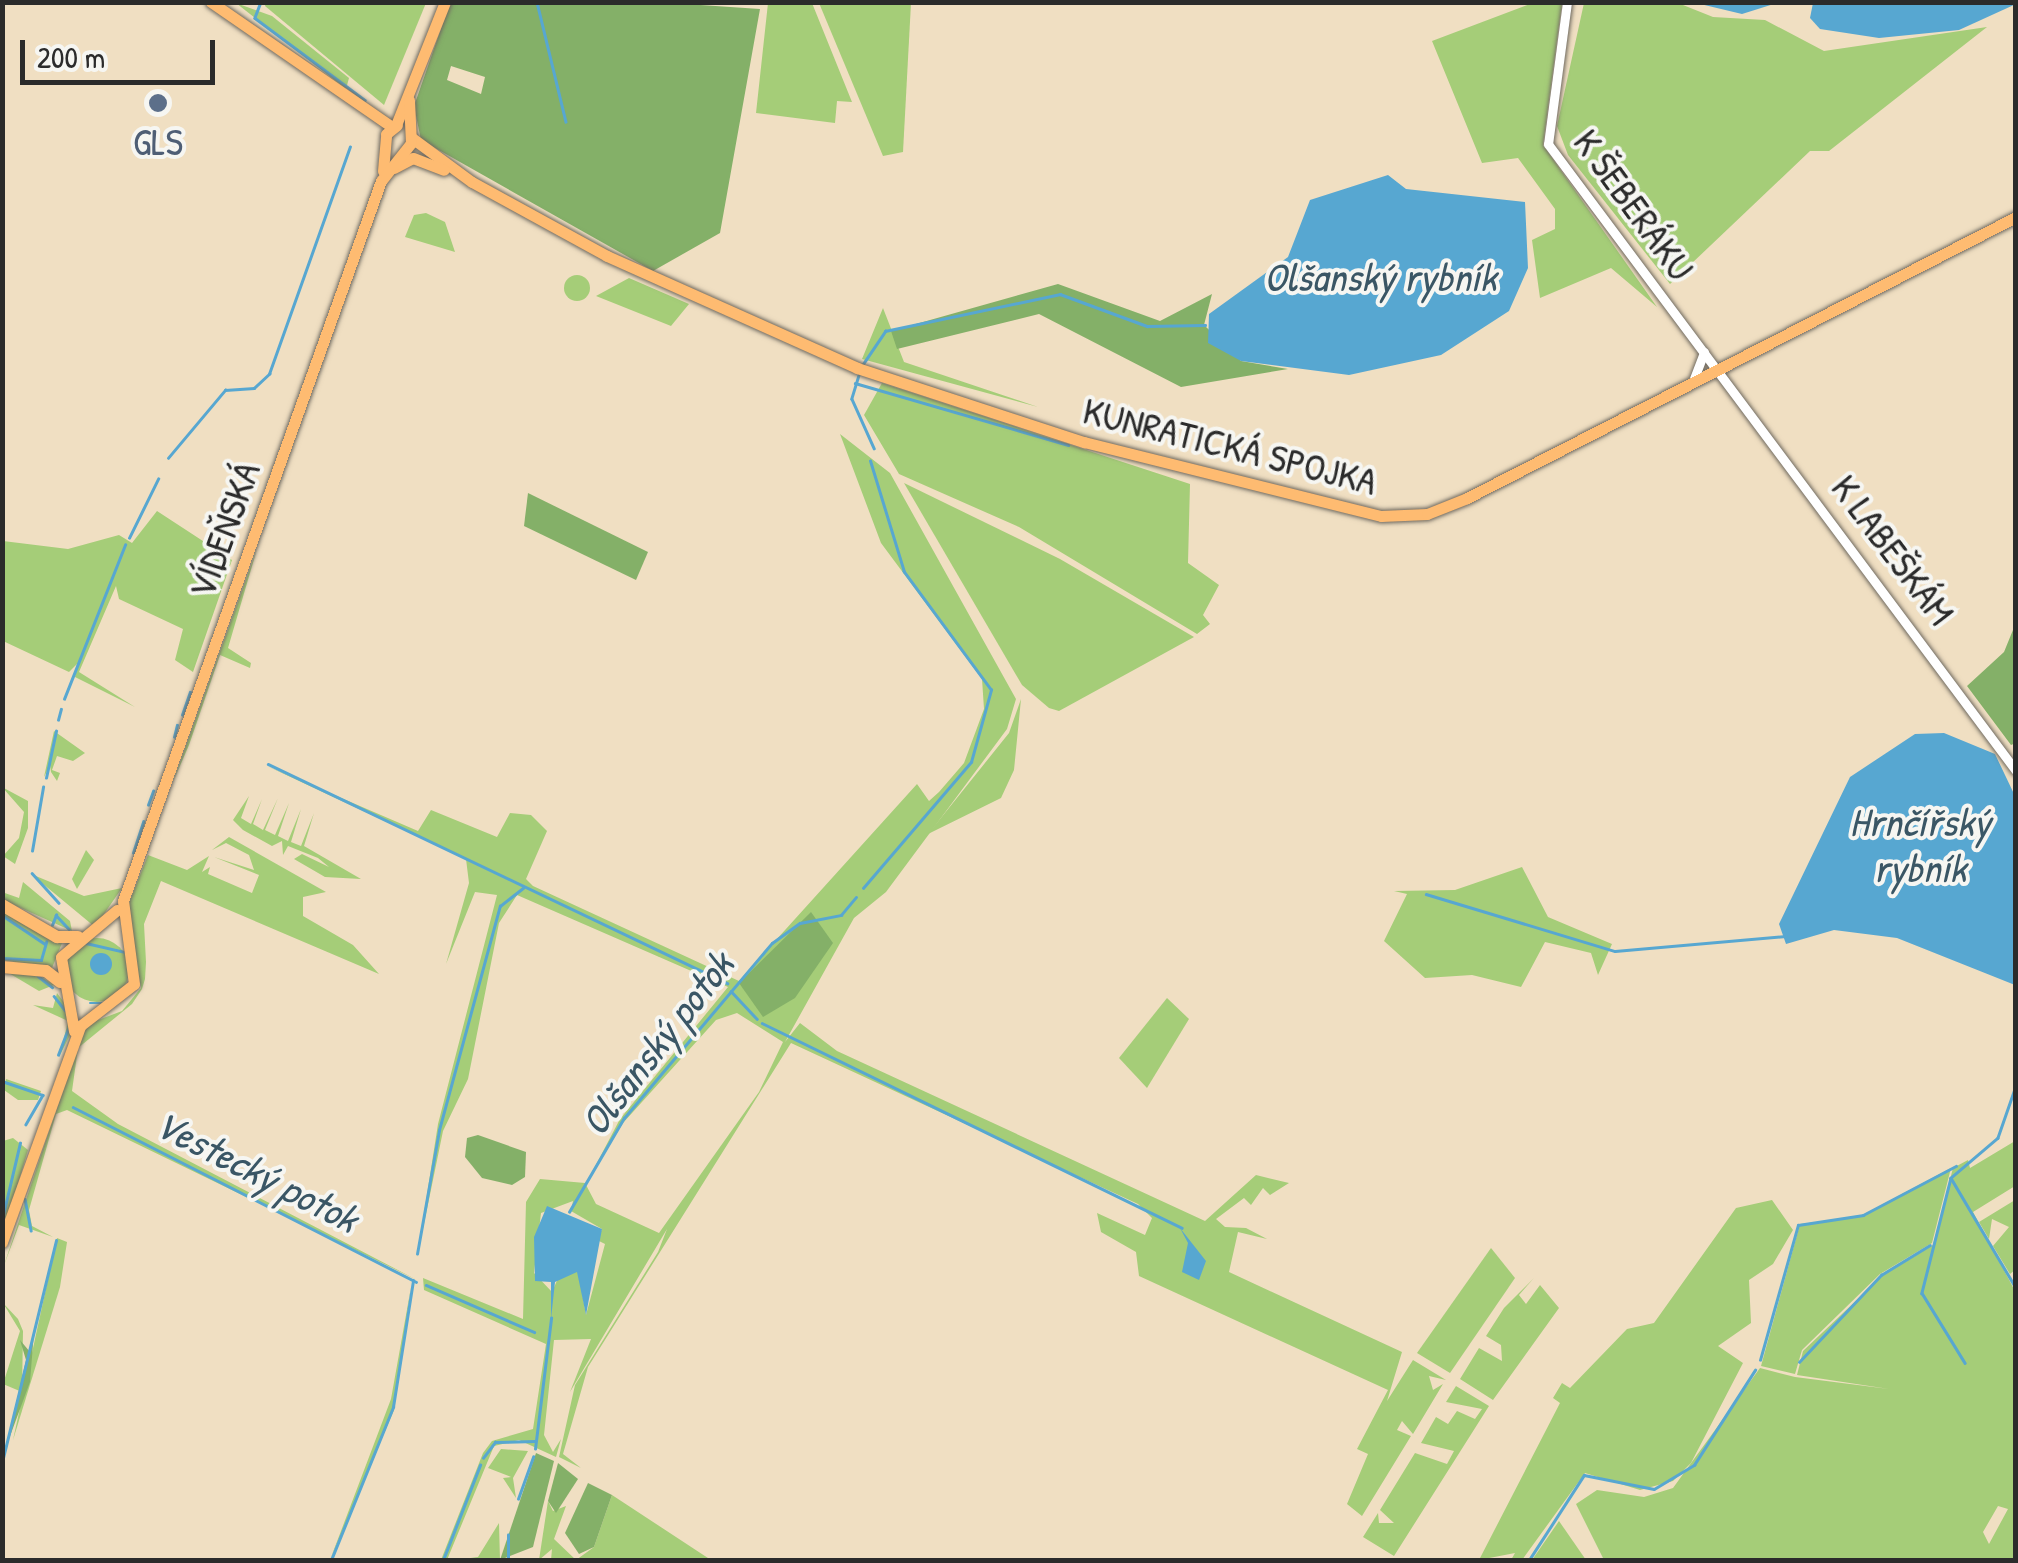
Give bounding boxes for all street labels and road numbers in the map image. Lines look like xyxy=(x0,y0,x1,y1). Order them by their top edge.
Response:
street label: K ŠEBERÁKU xyxy=(1564,121,1704,289)
street label: KUNRATICKÁ SPOJKA xyxy=(1079,387,1381,505)
street label: VÍDEŇSKÁ xyxy=(178,456,270,604)
street label: K LABEŠKÁM xyxy=(1822,466,1964,634)

